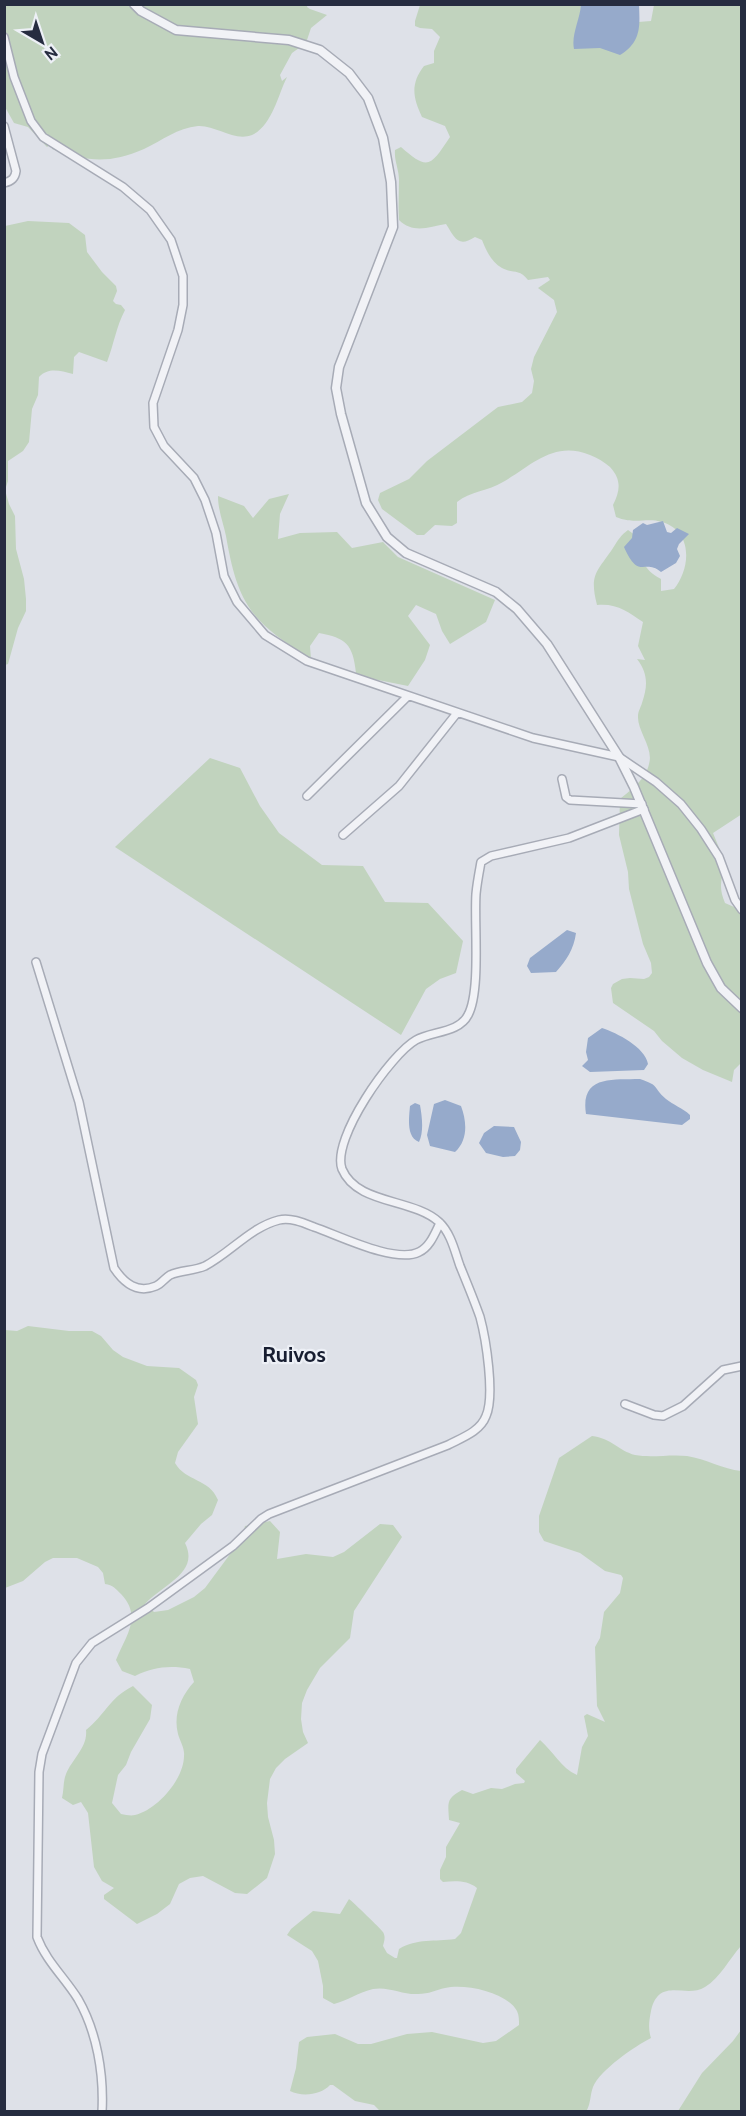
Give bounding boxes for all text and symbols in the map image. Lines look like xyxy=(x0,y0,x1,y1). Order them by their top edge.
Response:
north arrow xyxy=(12,12,72,72)
text: N xyxy=(41,42,61,64)
district label: Ruivos xyxy=(262,1341,326,1368)

